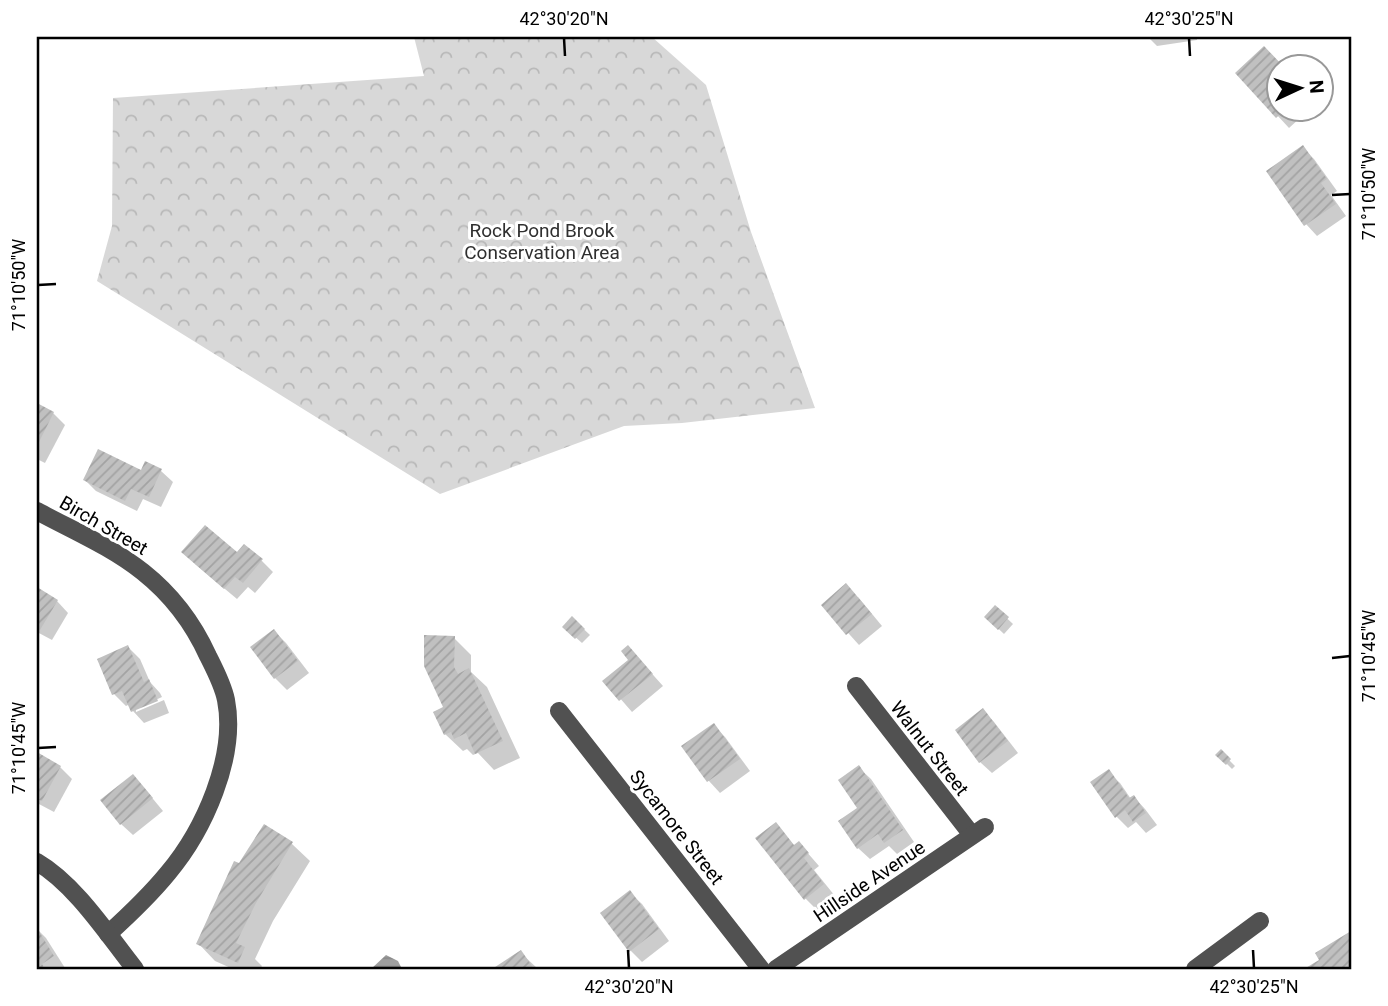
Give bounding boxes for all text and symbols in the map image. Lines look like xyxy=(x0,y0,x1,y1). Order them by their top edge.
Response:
text: 42°30'20"N xyxy=(519,8,609,29)
text: 42°30'25"N xyxy=(1144,8,1234,29)
north arrow xyxy=(1266,52,1336,122)
text: N xyxy=(1305,79,1328,94)
text: 71°10'50"W xyxy=(1358,148,1379,240)
park label: Rock Pond Brook Conservation Area xyxy=(464,219,620,264)
text: 71°10'50"W xyxy=(8,239,29,331)
street label: Birch Street xyxy=(56,491,152,560)
text: 71°10'45"W xyxy=(1358,610,1379,702)
street label: Walnut Street xyxy=(886,696,974,800)
text: 71°10'45"W xyxy=(8,702,29,794)
street label: Sycamore Street xyxy=(625,765,728,889)
street label: Hillside Avenue xyxy=(809,836,929,927)
text: 42°30'20"N xyxy=(584,976,674,997)
text: 42°30'25"N xyxy=(1209,976,1299,997)

